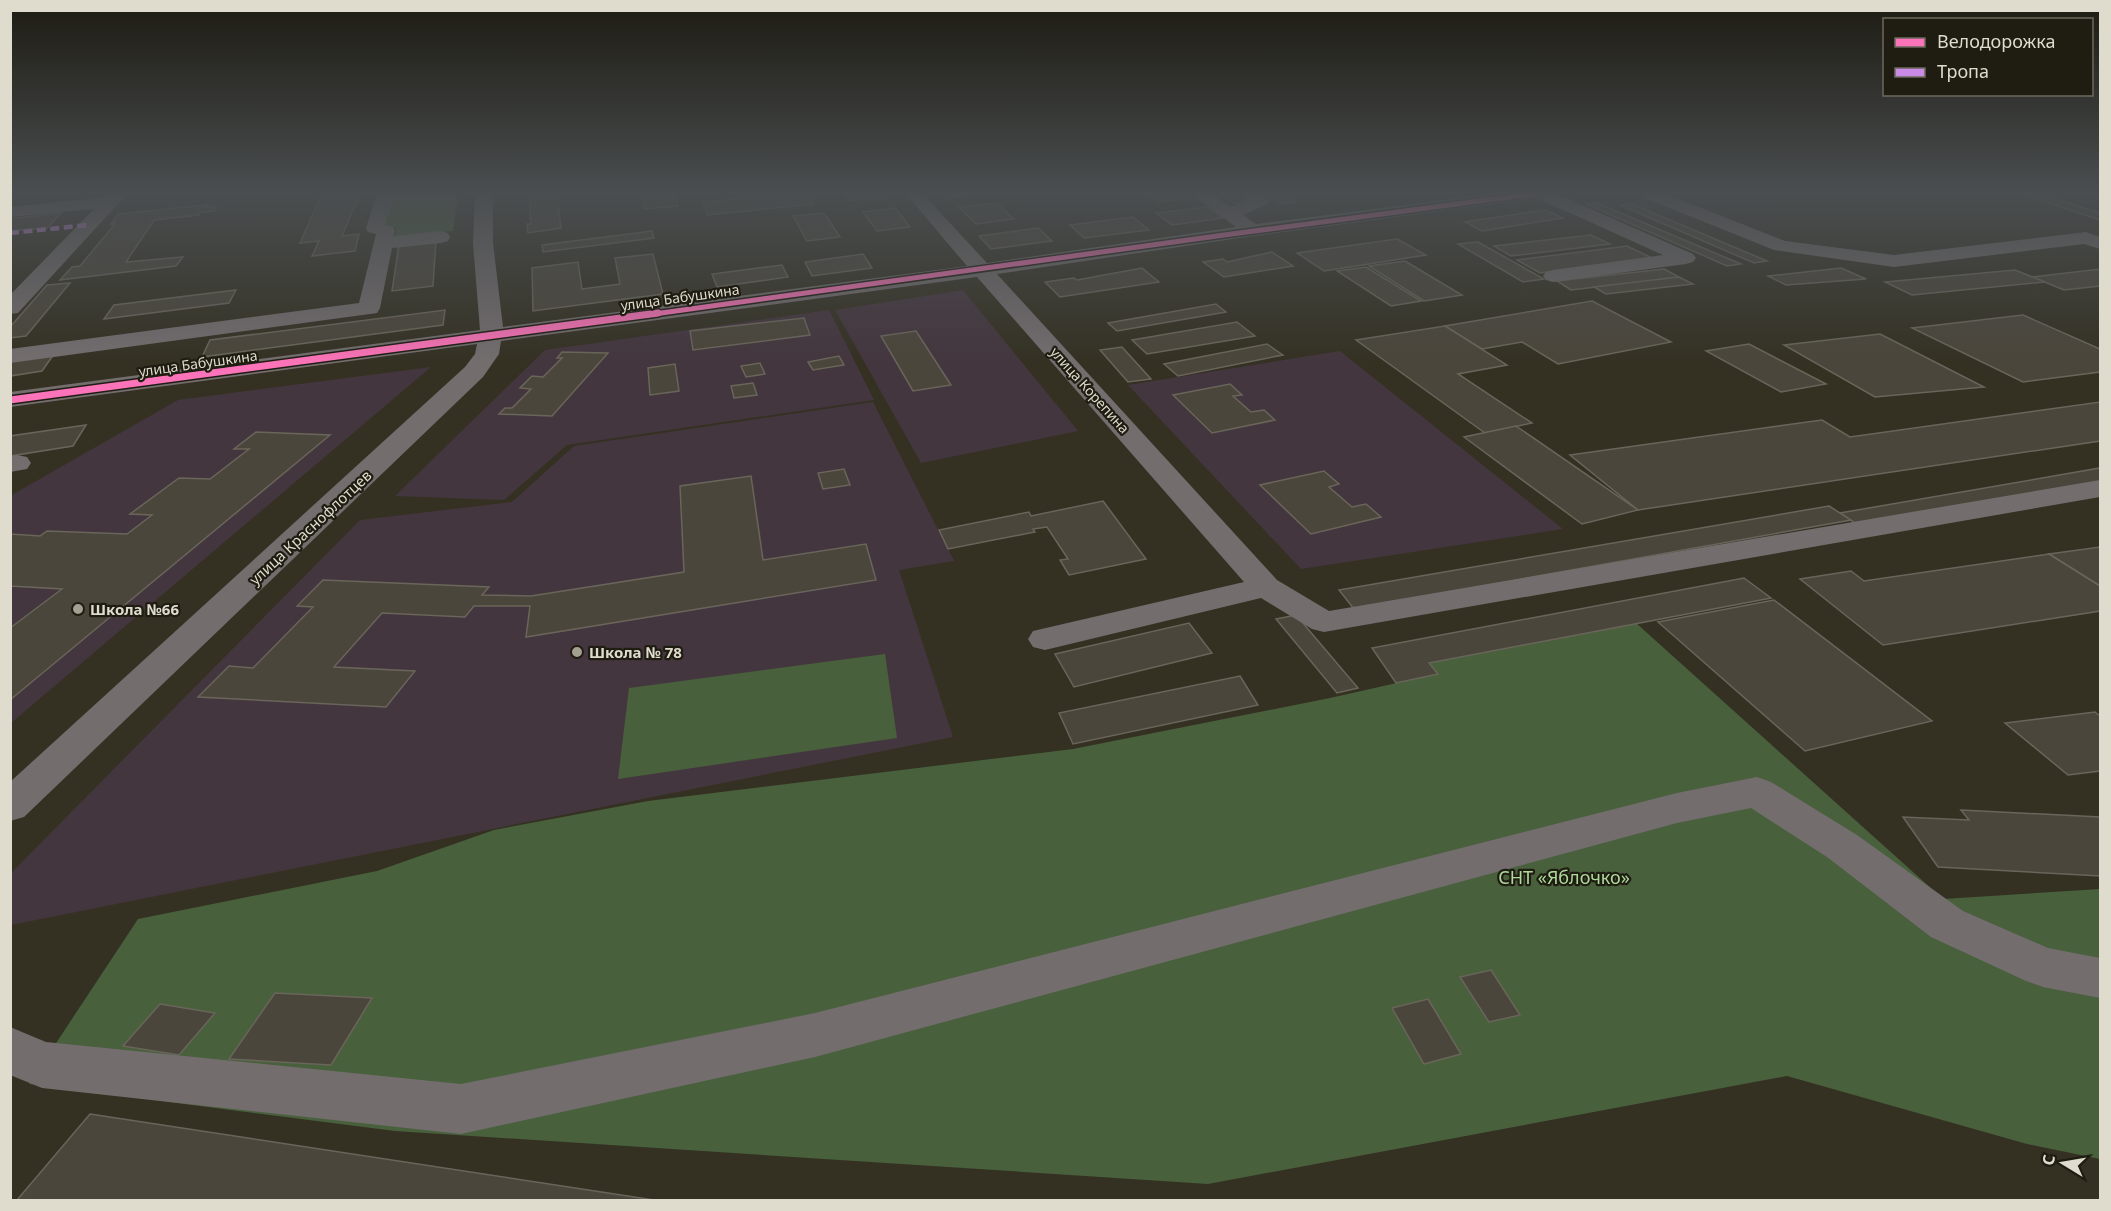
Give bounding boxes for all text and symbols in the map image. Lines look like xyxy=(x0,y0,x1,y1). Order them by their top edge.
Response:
legend xyxy=(1883,18,2093,96)
text: Велодорожка xyxy=(1937,29,2055,53)
text: Тропа xyxy=(1937,59,1989,83)
street label: улица Бабушкина xyxy=(619,279,741,315)
street label: улица Корепина xyxy=(1046,343,1134,437)
street label: улица Бабушкина xyxy=(137,345,259,381)
street label: улица Краснофлотцев xyxy=(245,465,375,589)
place label: Школа №66 xyxy=(90,599,179,619)
marker: Школа №66 xyxy=(71,602,85,616)
place label: Школа № 78 xyxy=(589,642,682,662)
marker: Школа № 78 xyxy=(570,645,584,659)
park label: СНТ «Яблочко» xyxy=(1498,865,1630,889)
north arrow xyxy=(2033,1133,2093,1193)
text: С xyxy=(2036,1153,2060,1167)

